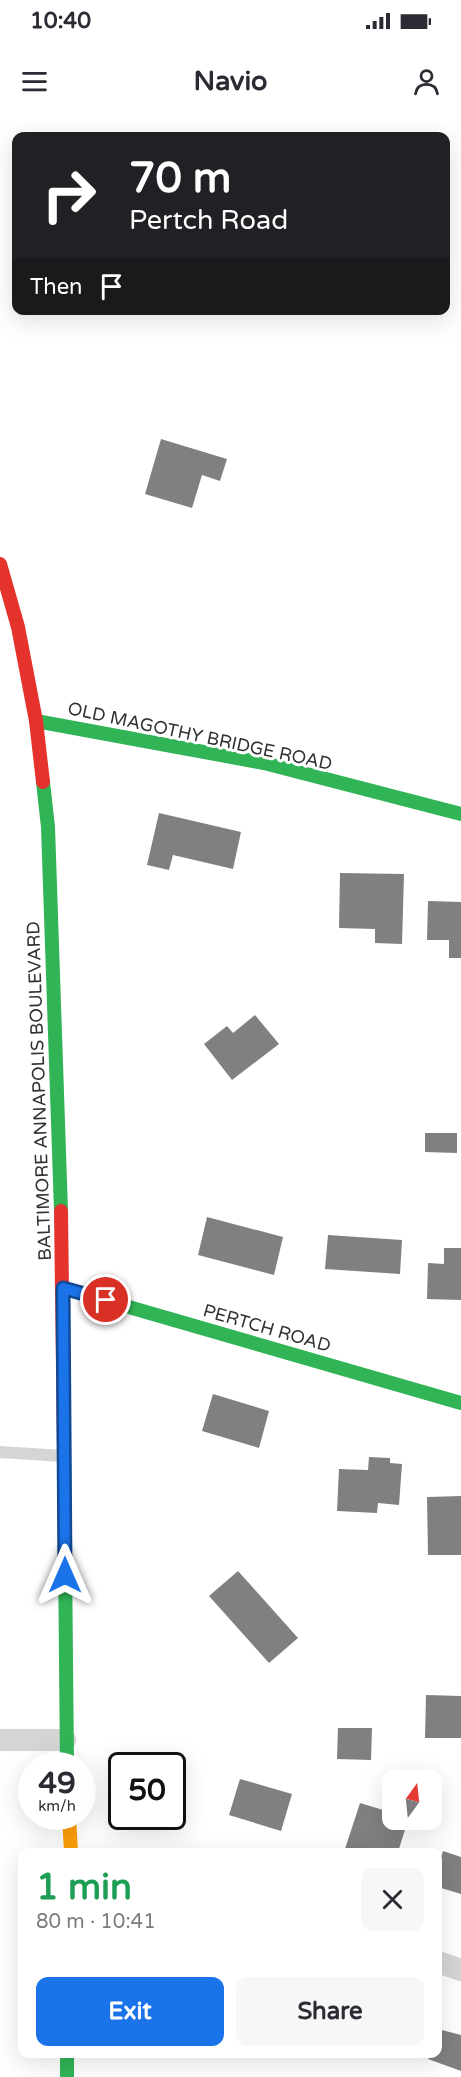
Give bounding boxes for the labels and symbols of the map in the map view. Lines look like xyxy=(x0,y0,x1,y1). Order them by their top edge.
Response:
street label: OLD MAGOTHY BRIDGE ROAD xyxy=(66,697,334,775)
street label: BALTIMORE ANNAPOLIS BOULEVARD xyxy=(22,921,56,1261)
pin xyxy=(80,1274,131,1325)
street label: PERTCH ROAD xyxy=(201,1299,333,1357)
position arrow xyxy=(33,1543,97,1607)
speed limit sign: 50 xyxy=(108,1752,186,1830)
north arrow xyxy=(382,1770,442,1830)

